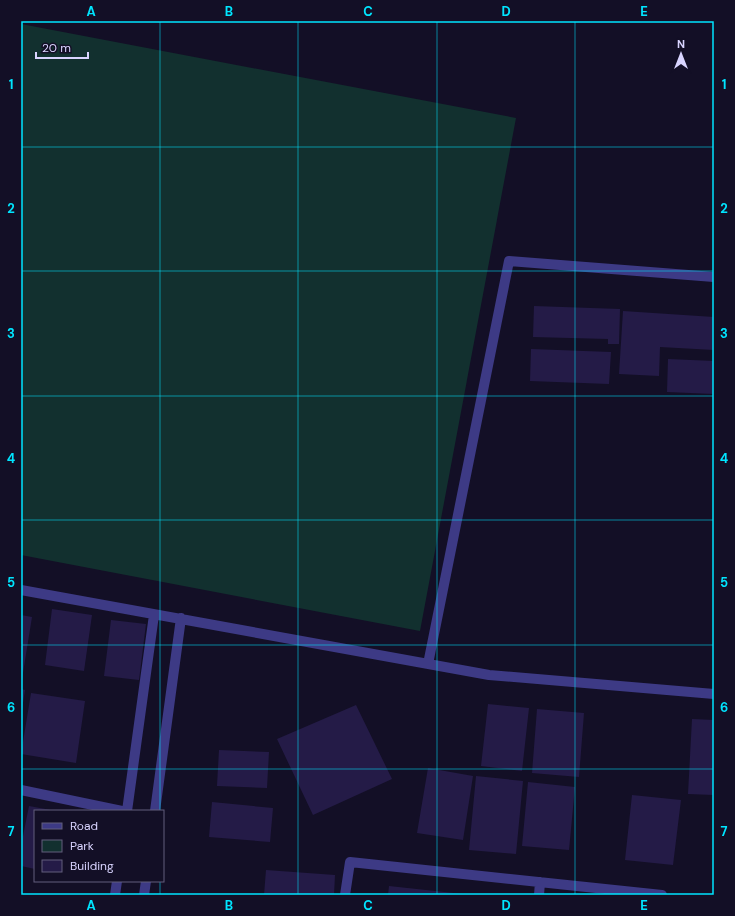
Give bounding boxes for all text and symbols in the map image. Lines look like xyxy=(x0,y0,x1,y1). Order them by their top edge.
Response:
text: A xyxy=(86,3,96,20)
text: B xyxy=(225,3,233,20)
text: C xyxy=(363,3,373,20)
text: D xyxy=(501,3,511,20)
text: E xyxy=(640,3,648,20)
scale bar xyxy=(36,34,88,60)
north arrow xyxy=(661,34,701,74)
text: N xyxy=(677,37,685,51)
text: 20 m xyxy=(42,40,71,56)
text: 1 xyxy=(9,76,13,93)
text: 1 xyxy=(722,76,726,93)
text: 2 xyxy=(7,200,15,217)
text: 2 xyxy=(720,200,728,217)
text: 3 xyxy=(7,325,15,342)
text: 3 xyxy=(720,325,728,342)
text: 4 xyxy=(7,450,15,467)
text: 4 xyxy=(720,450,728,467)
text: 5 xyxy=(7,574,15,591)
text: 5 xyxy=(720,574,728,591)
text: 6 xyxy=(7,699,15,716)
text: 6 xyxy=(720,699,728,716)
legend xyxy=(34,810,164,882)
text: Road xyxy=(70,818,98,834)
text: 7 xyxy=(8,823,15,840)
text: 7 xyxy=(721,823,728,840)
text: Park xyxy=(70,838,94,854)
text: Building xyxy=(70,858,114,874)
text: A xyxy=(86,897,96,914)
text: B xyxy=(225,897,233,914)
text: C xyxy=(363,897,373,914)
text: D xyxy=(501,897,511,914)
text: E xyxy=(640,897,648,914)

